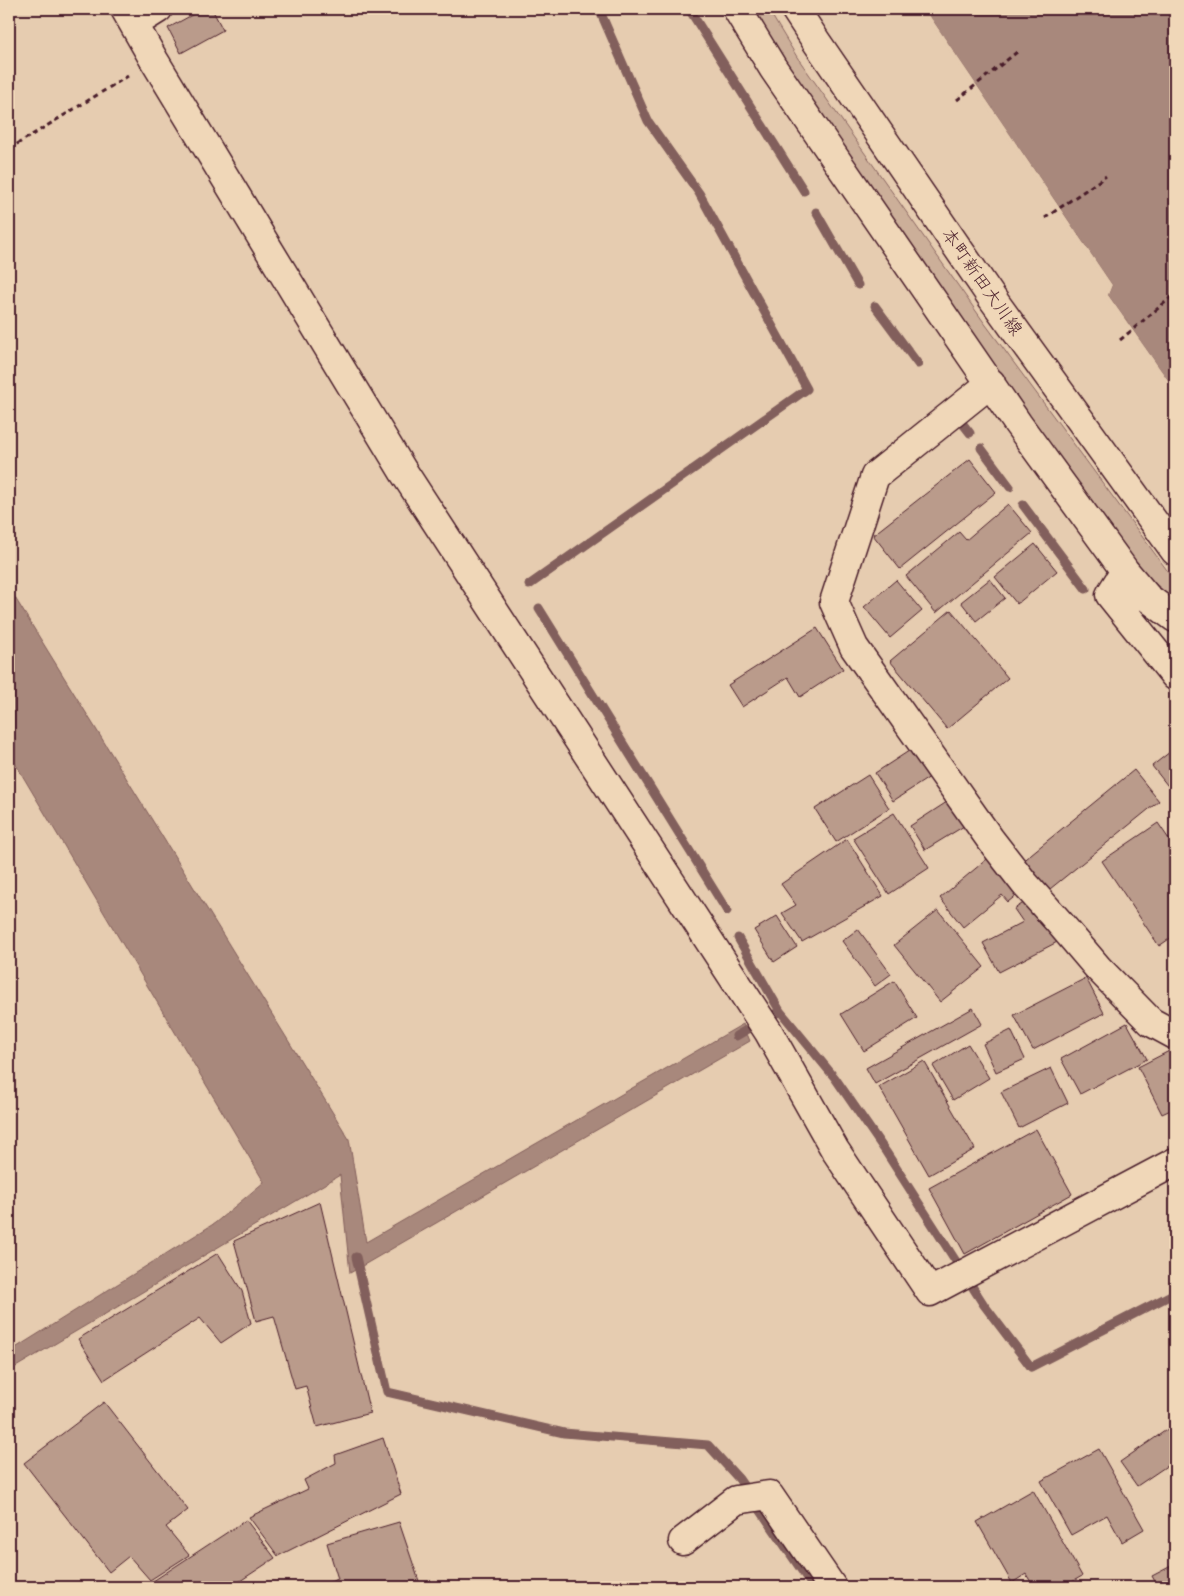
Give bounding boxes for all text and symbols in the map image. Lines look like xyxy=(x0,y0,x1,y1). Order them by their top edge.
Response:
street label: 本町新田大川線 xyxy=(936,223,1028,341)

